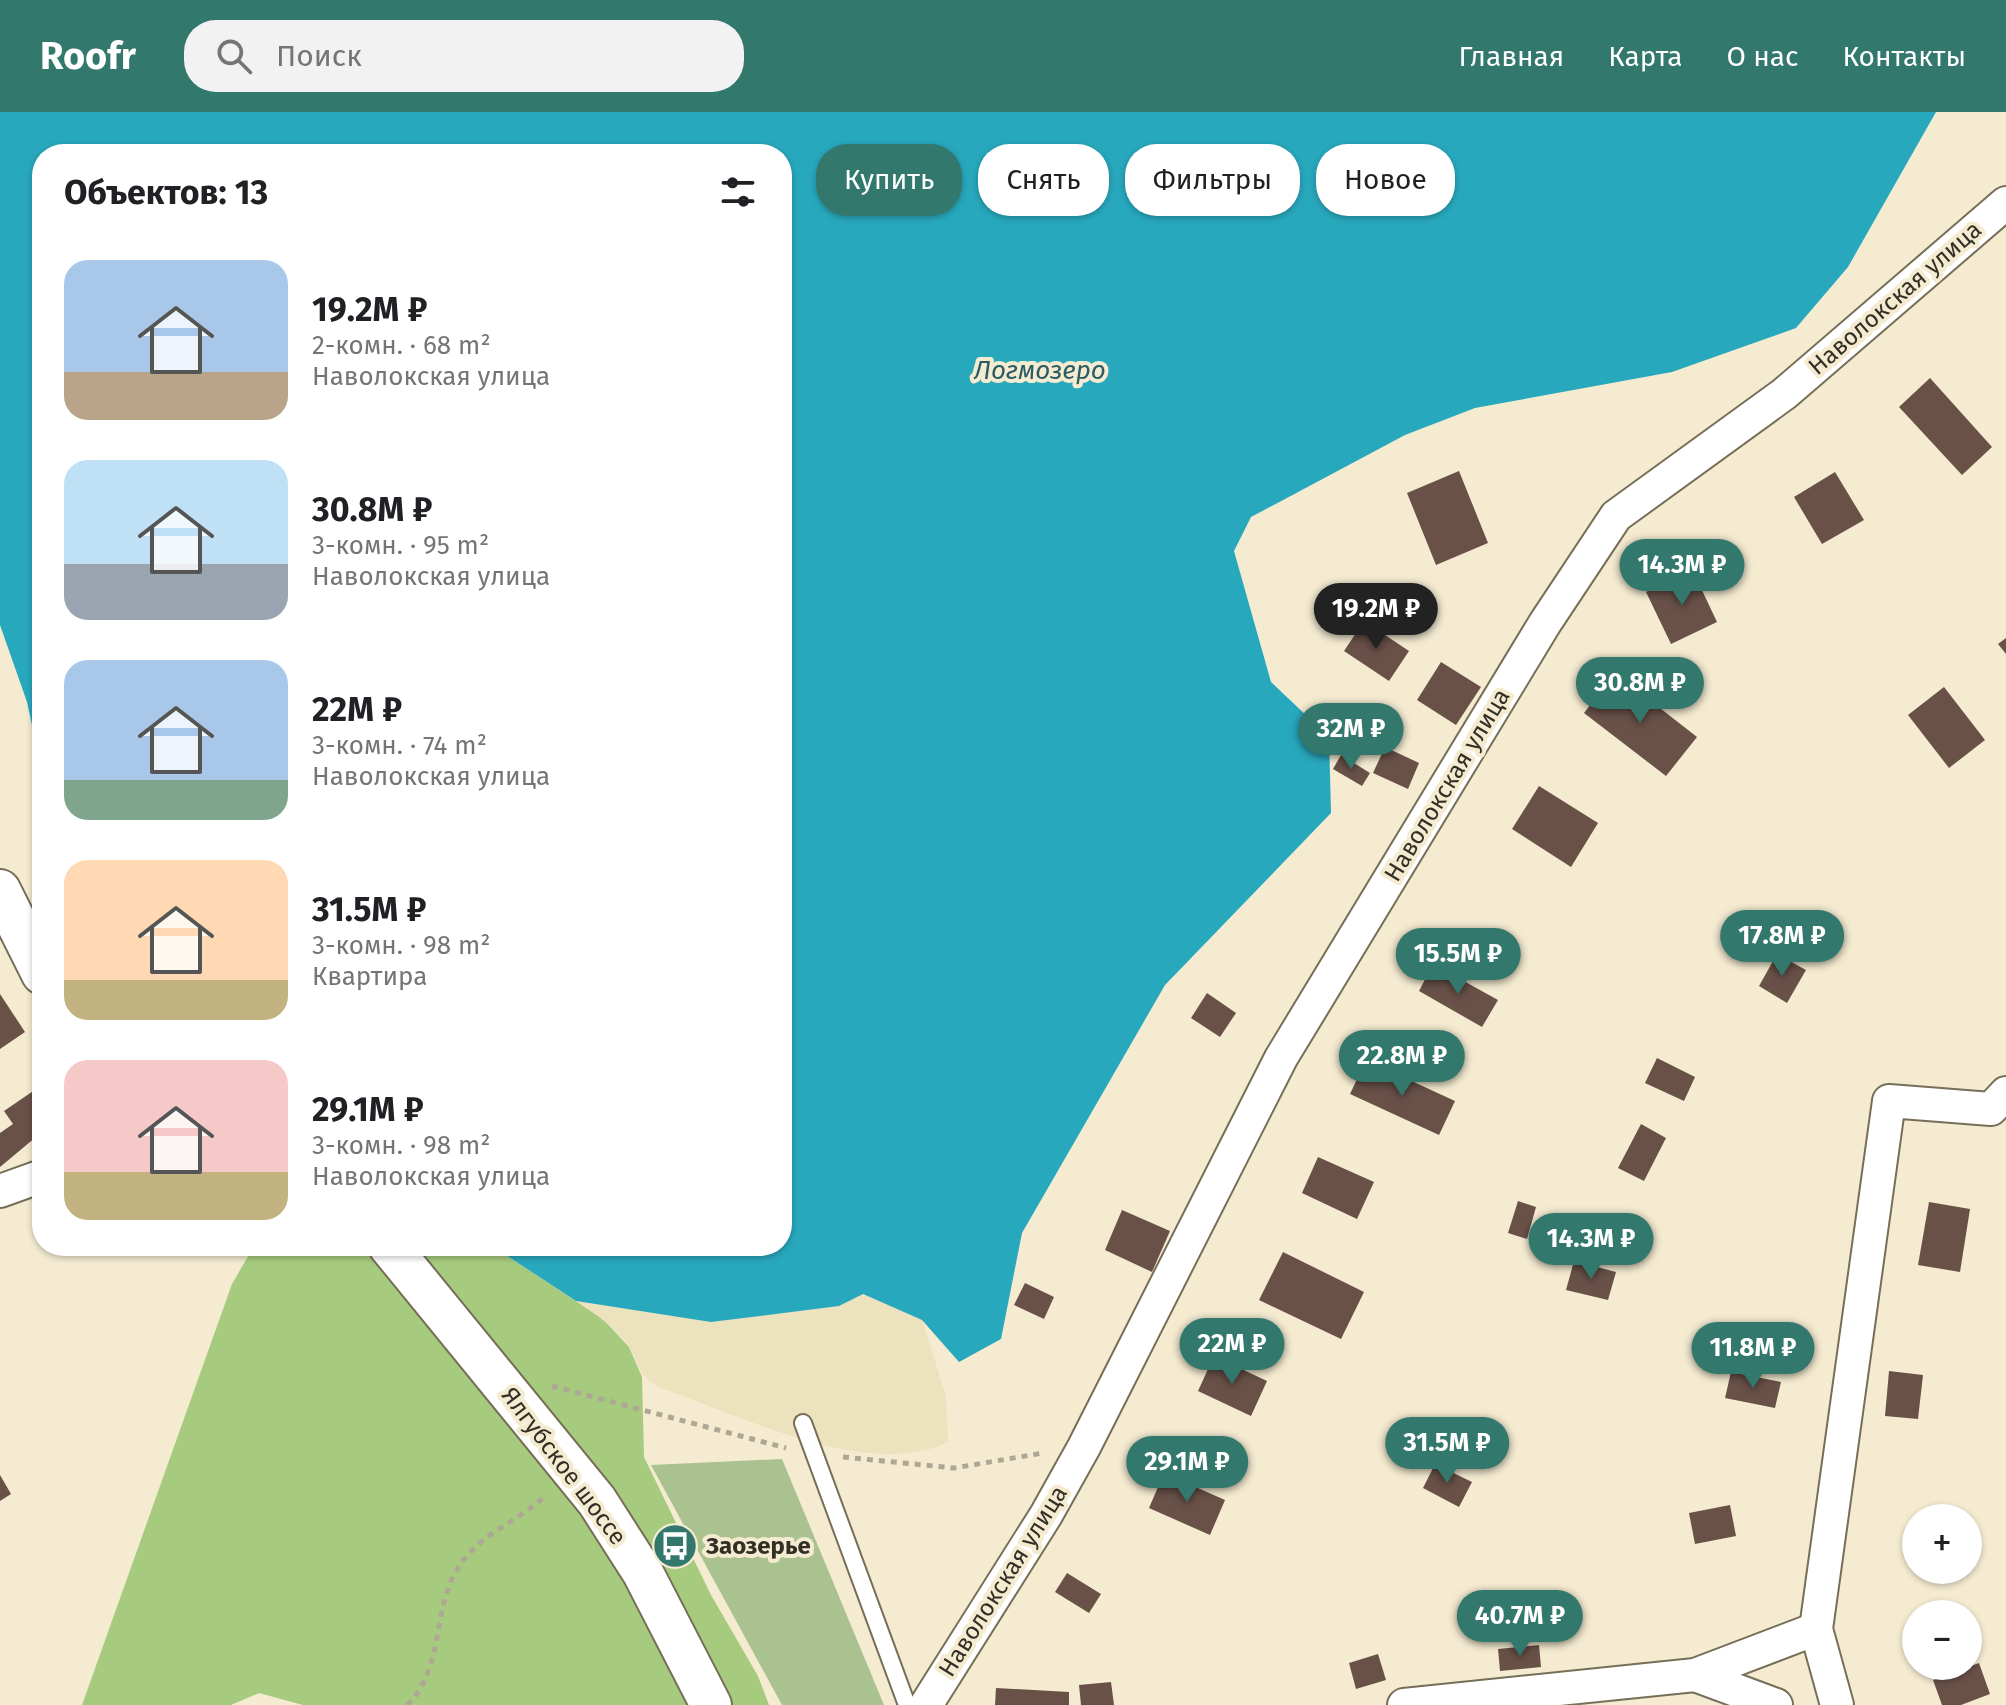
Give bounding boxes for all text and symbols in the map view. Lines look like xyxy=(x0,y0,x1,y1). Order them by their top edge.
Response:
search box xyxy=(184,20,744,92)
text: Roofr xyxy=(40,33,136,79)
icon: search xyxy=(212,34,256,78)
text: Поиск xyxy=(276,38,362,74)
text: Главная xyxy=(1458,40,1564,73)
text: Карта xyxy=(1608,40,1682,73)
text: О нас xyxy=(1726,40,1798,73)
text: Контакты xyxy=(1842,40,1966,73)
chip: Купить xyxy=(816,144,962,216)
chip: Снять xyxy=(978,144,1109,216)
chip: Фильтры xyxy=(1125,144,1300,216)
chip: Новое xyxy=(1316,144,1455,216)
icon: filters xyxy=(716,170,760,214)
text: Объектов: 13 xyxy=(64,172,268,213)
street label: Наволокская улица xyxy=(1803,215,1987,381)
text: 19.2M ₽ xyxy=(312,289,428,330)
icon: home xyxy=(128,292,224,388)
text: 2-комн. · 68 m² xyxy=(312,330,491,361)
water label: Логмозеро xyxy=(973,355,1106,386)
text: Наволокская улица xyxy=(312,361,550,392)
text: 30.8M ₽ xyxy=(312,489,433,530)
icon: home xyxy=(128,492,224,588)
text: 3-комн. · 95 m² xyxy=(312,530,489,561)
pin: 14.3M ₽ xyxy=(1608,539,1756,607)
text: 14.3M ₽ xyxy=(1638,549,1727,580)
text: Наволокская улица xyxy=(312,561,550,592)
pin: 19.2M ₽ xyxy=(1302,583,1450,651)
text: 19.2M ₽ xyxy=(1332,593,1420,624)
pin: 30.8M ₽ xyxy=(1566,657,1714,725)
text: 30.8M ₽ xyxy=(1594,667,1686,698)
street label: Наволокская улица xyxy=(1378,684,1516,886)
text: 22M ₽ xyxy=(312,689,402,730)
icon: home xyxy=(128,692,224,788)
pin: 32M ₽ xyxy=(1295,703,1407,771)
text: 32M ₽ xyxy=(1317,713,1385,744)
text: 3-комн. · 74 m² xyxy=(312,730,487,761)
text: Наволокская улица xyxy=(312,761,550,792)
text: 31.5M ₽ xyxy=(312,889,426,930)
icon: home xyxy=(128,892,224,988)
pin: 17.8M ₽ xyxy=(1708,910,1856,978)
text: 17.8M ₽ xyxy=(1738,920,1826,951)
pin: 15.5M ₽ xyxy=(1384,928,1532,996)
text: 3-комн. · 98 m² xyxy=(312,930,490,961)
text: 15.5M ₽ xyxy=(1414,938,1502,969)
text: Квартира xyxy=(312,961,427,992)
pin: 22.8M ₽ xyxy=(1328,1030,1476,1098)
text: 22.8M ₽ xyxy=(1357,1040,1447,1071)
text: 29.1M ₽ xyxy=(312,1089,424,1130)
icon: home xyxy=(128,1092,224,1188)
text: 3-комн. · 98 m² xyxy=(312,1130,490,1161)
text: Наволокская улица xyxy=(312,1161,550,1192)
pin: 14.3M ₽ xyxy=(1517,1213,1665,1281)
text: 14.3M ₽ xyxy=(1547,1223,1636,1254)
pin: 22M ₽ xyxy=(1176,1318,1288,1386)
pin: 11.8M ₽ xyxy=(1679,1322,1827,1390)
text: 22M ₽ xyxy=(1198,1328,1266,1359)
text: 11.8M ₽ xyxy=(1709,1332,1797,1363)
street label: Ялгубское шоссе xyxy=(496,1382,632,1550)
pin: 31.5M ₽ xyxy=(1373,1417,1521,1485)
text: 31.5M ₽ xyxy=(1403,1427,1491,1458)
pin: 29.1M ₽ xyxy=(1113,1436,1261,1504)
text: 29.1M ₽ xyxy=(1144,1446,1230,1477)
street label: Наволокская улица xyxy=(933,1480,1073,1682)
map controls xyxy=(1902,1504,1982,1680)
button: + xyxy=(1902,1504,1982,1584)
bus stop icon: Заозерье xyxy=(651,1522,699,1570)
place label: Заозерье xyxy=(705,1532,811,1560)
pin: 40.7M ₽ xyxy=(1446,1590,1594,1658)
text: 40.7M ₽ xyxy=(1475,1600,1565,1631)
button: − xyxy=(1902,1600,1982,1680)

